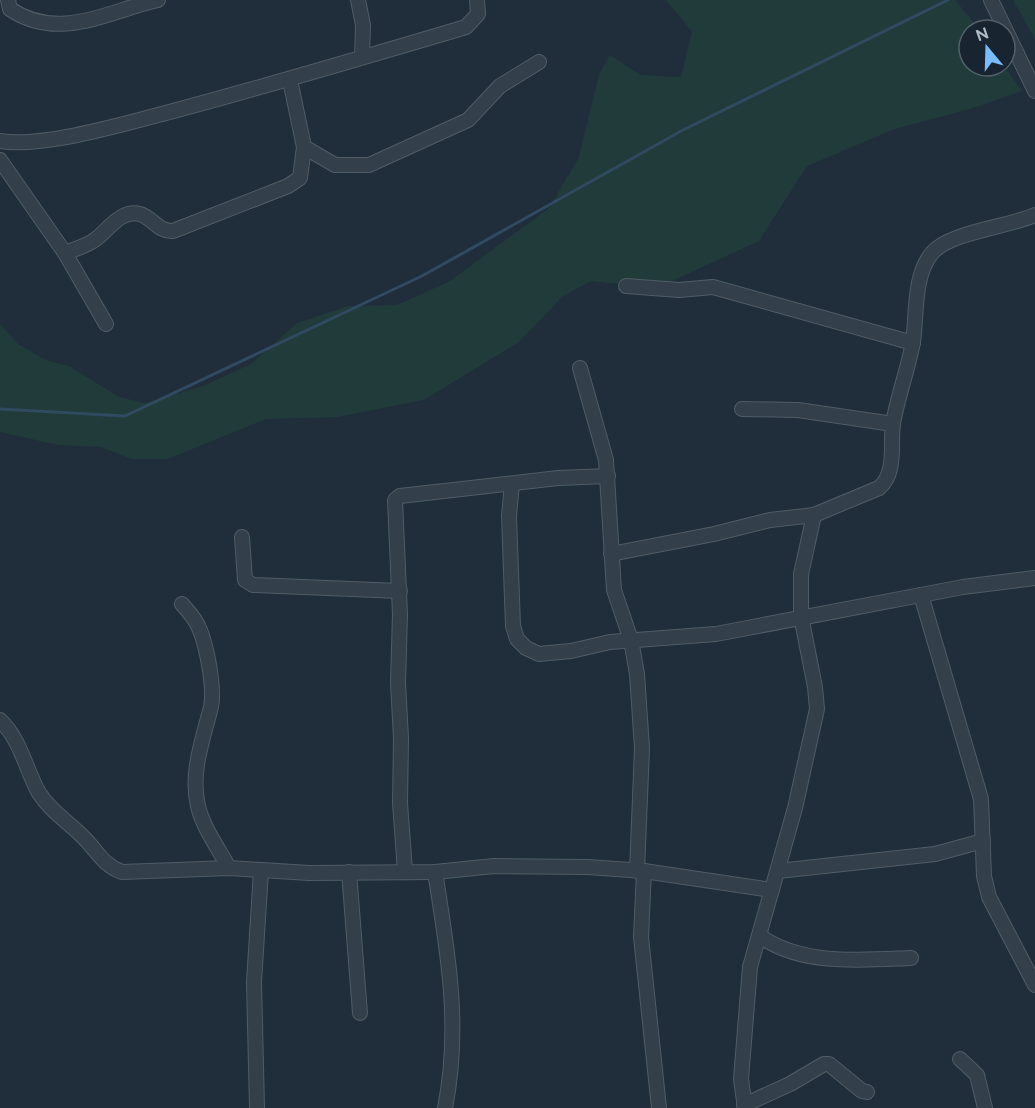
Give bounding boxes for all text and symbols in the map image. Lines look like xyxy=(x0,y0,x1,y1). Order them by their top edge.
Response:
north arrow xyxy=(957,18,1017,78)
text: N xyxy=(973,23,991,45)

